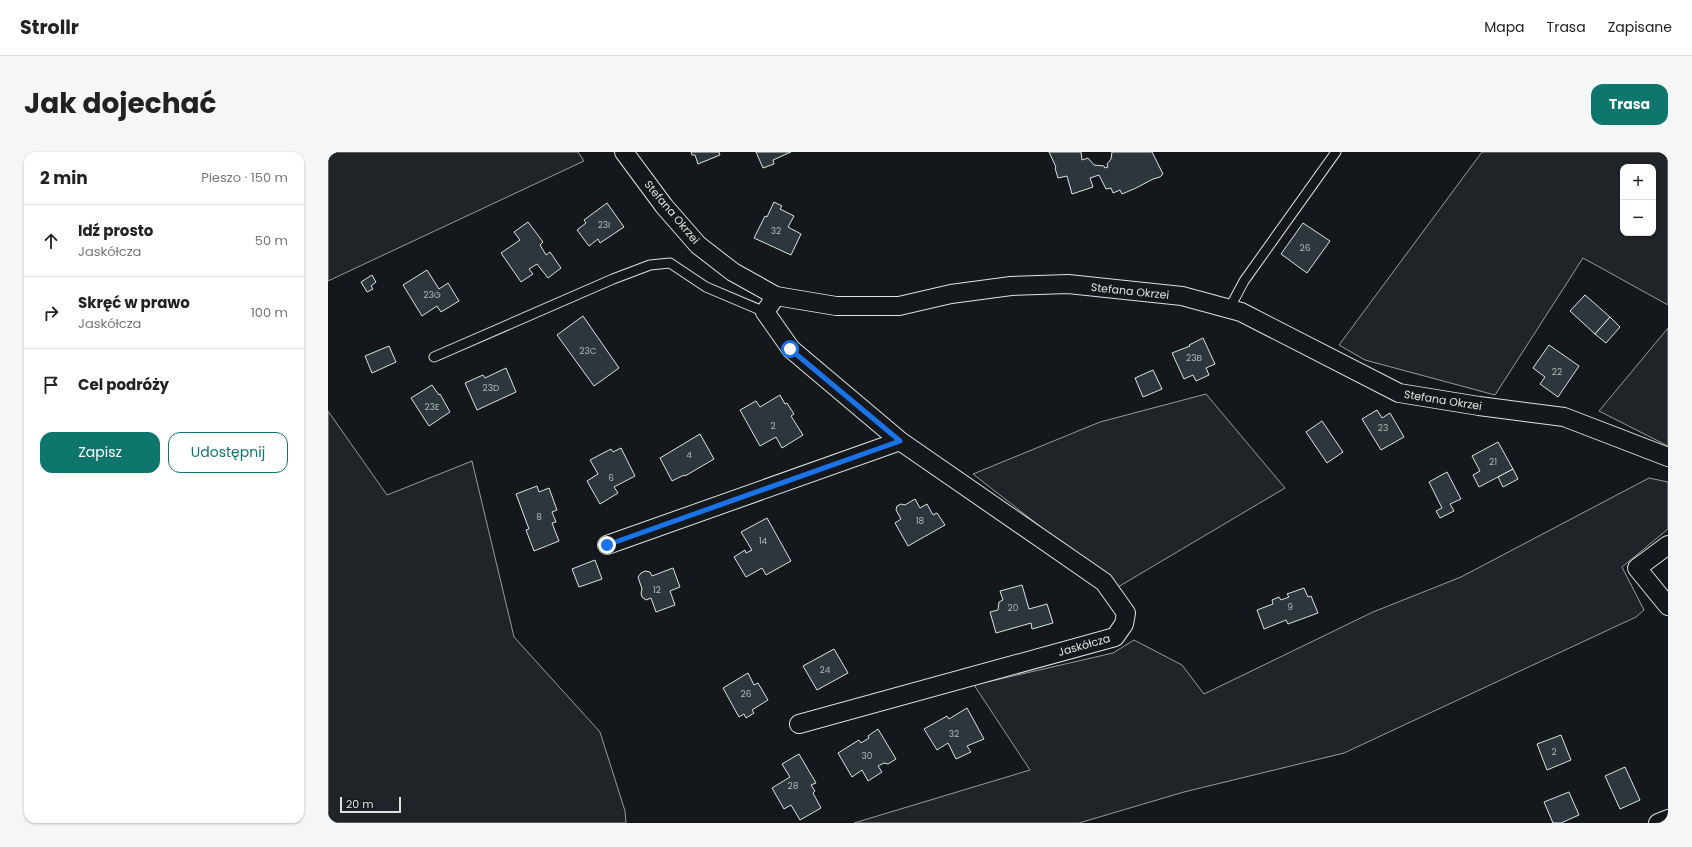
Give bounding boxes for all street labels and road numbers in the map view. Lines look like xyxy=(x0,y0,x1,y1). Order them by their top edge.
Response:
street label: Stefana Okrzei xyxy=(641,177,704,248)
street label: Stefana Okrzei xyxy=(1090,279,1170,303)
street label: Stefana Okrzei xyxy=(1403,386,1483,414)
street label: Jaskółcza xyxy=(1056,630,1112,660)

